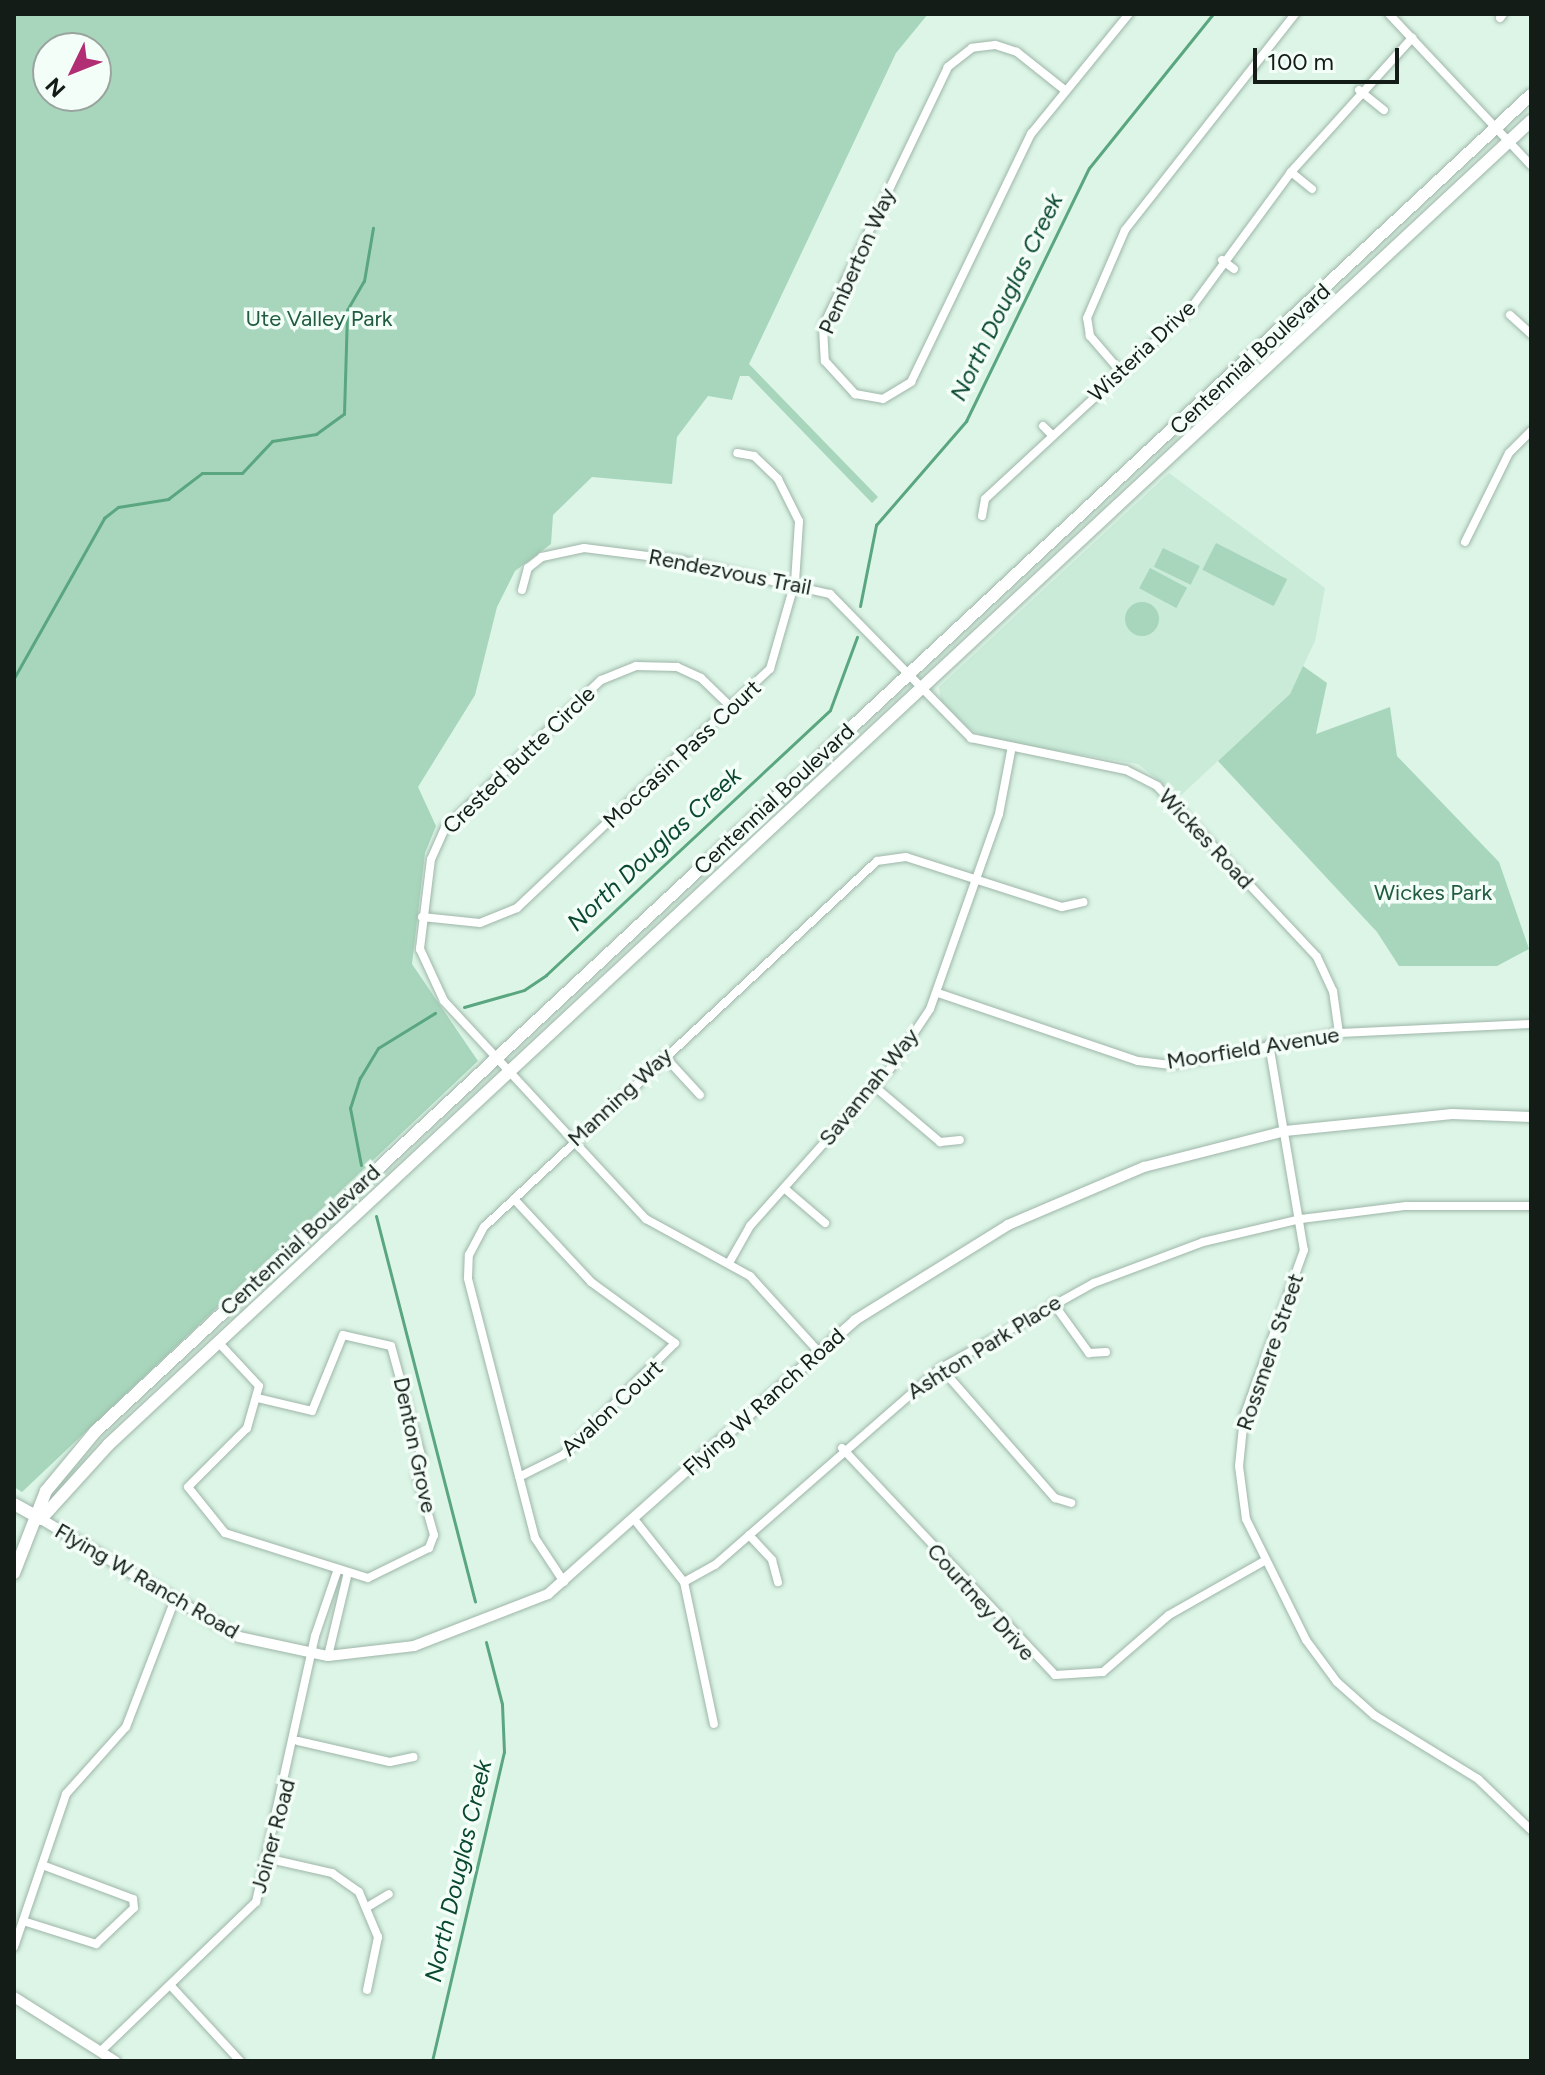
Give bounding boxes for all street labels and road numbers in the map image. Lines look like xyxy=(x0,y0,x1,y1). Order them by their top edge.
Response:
street label: Pemberton Way xyxy=(813,184,901,338)
street label: Centennial Boulevard xyxy=(1164,278,1336,440)
street label: Wisteria Drive xyxy=(1083,295,1201,407)
street label: Rendezvous Trail xyxy=(646,543,814,601)
street label: Moccasin Pass Court xyxy=(598,674,766,834)
street label: Crested Butte Circle xyxy=(438,681,600,839)
street label: Centennial Boulevard xyxy=(688,718,860,880)
street label: Wickes Road xyxy=(1153,784,1259,894)
street label: Moorfield Avenue xyxy=(1165,1021,1341,1075)
street label: Savannah Way xyxy=(814,1023,924,1151)
street label: Manning Way xyxy=(562,1042,678,1152)
street label: Centennial Boulevard xyxy=(214,1159,386,1321)
street label: Rossmere Street xyxy=(1231,1270,1309,1434)
street label: Ashton Park Place xyxy=(902,1289,1066,1405)
street label: Flying W Ranch Road xyxy=(678,1323,850,1481)
street label: Avalon Court xyxy=(556,1354,668,1462)
street label: Denton Grove xyxy=(388,1375,442,1515)
street label: Flying W Ranch Road xyxy=(50,1518,244,1644)
street label: Courtney Drive xyxy=(922,1538,1040,1666)
street label: Joiner Road xyxy=(245,1776,301,1896)

